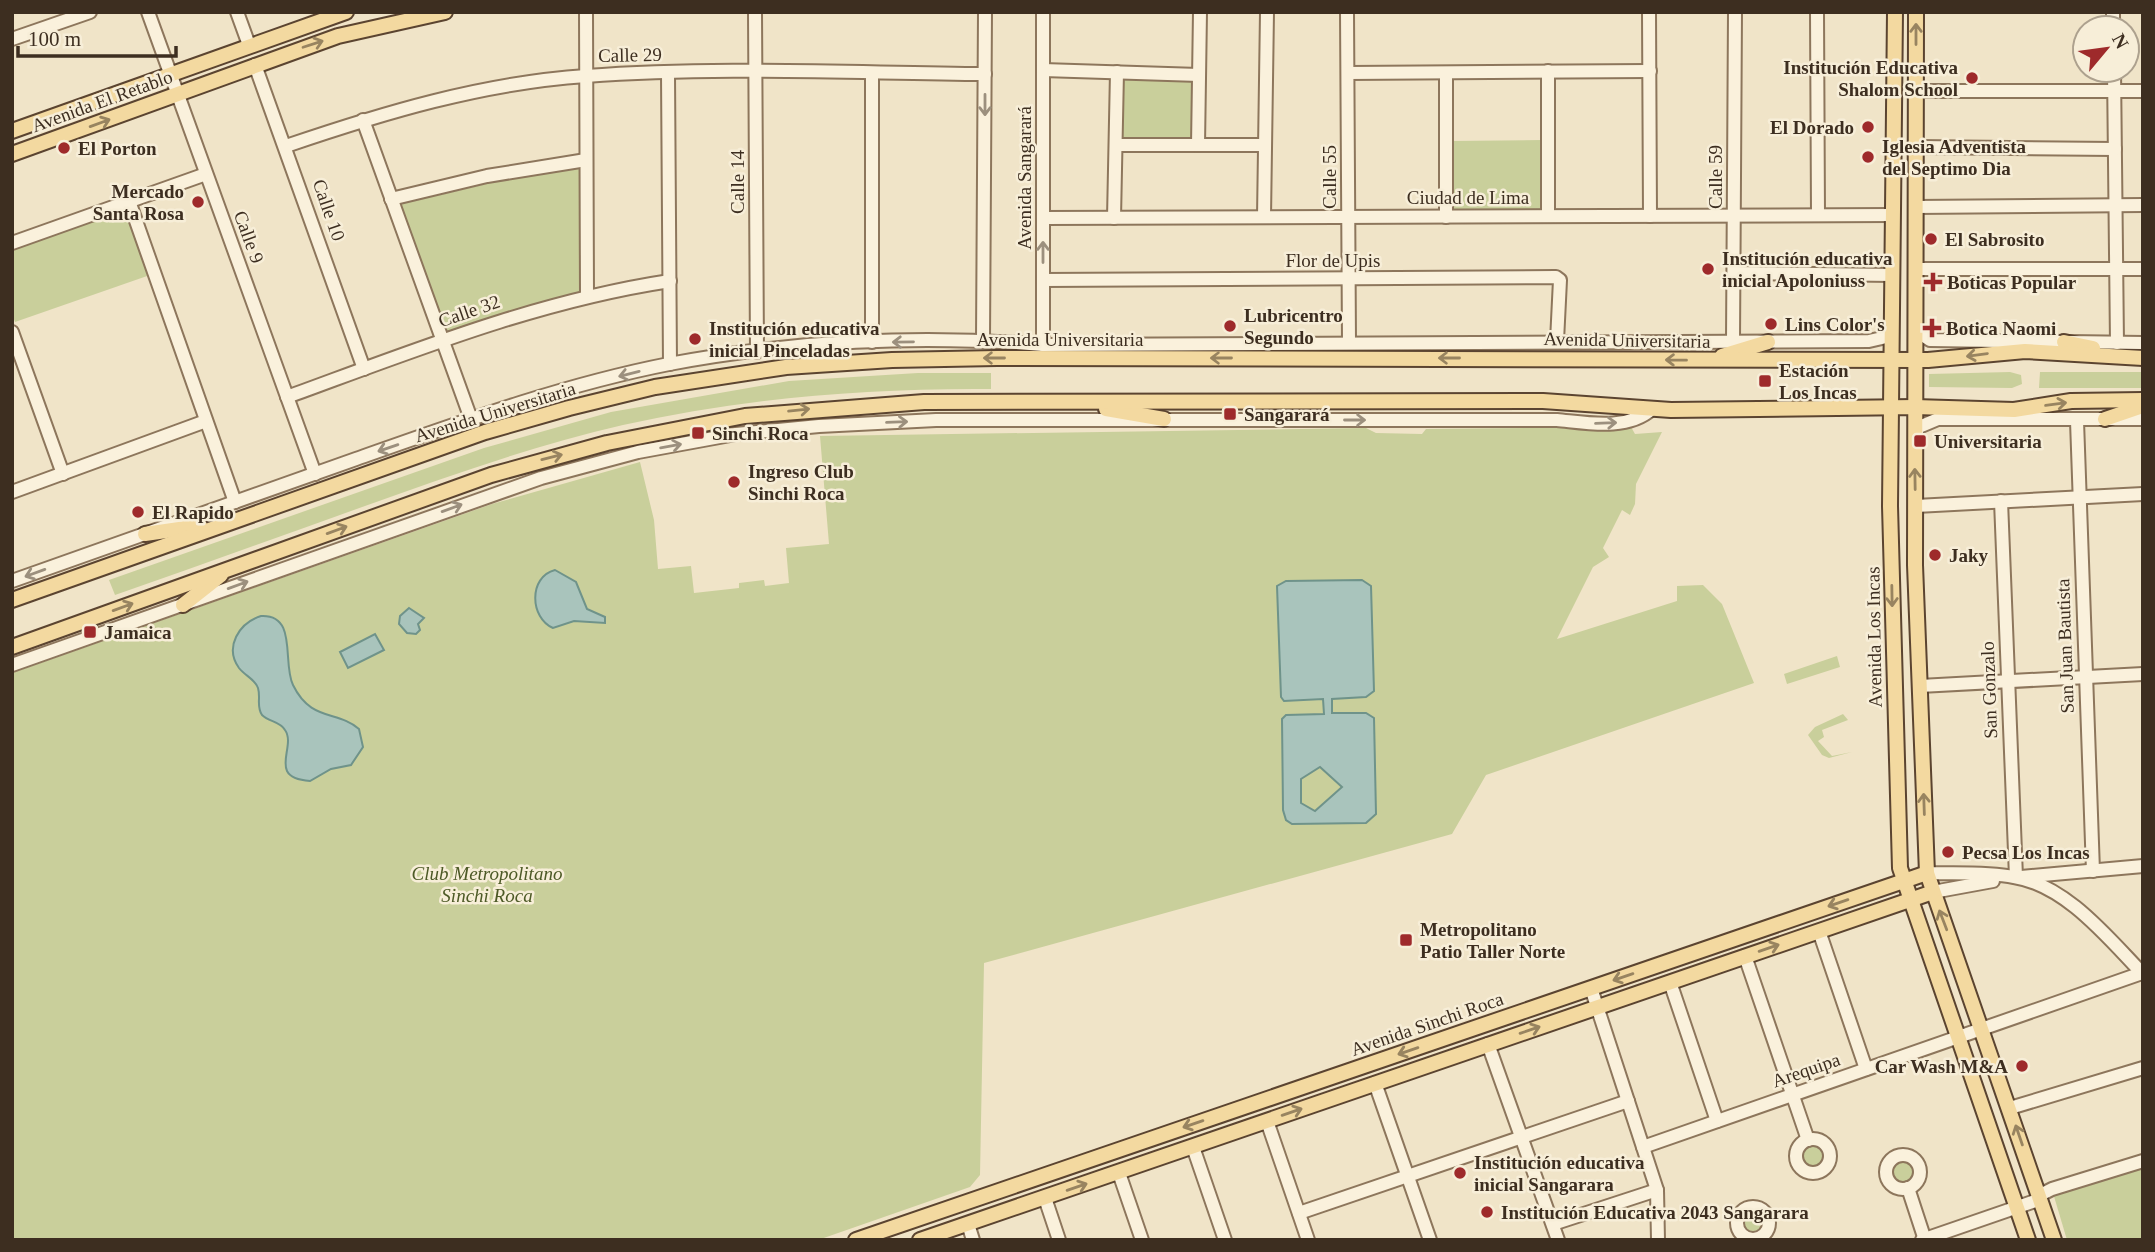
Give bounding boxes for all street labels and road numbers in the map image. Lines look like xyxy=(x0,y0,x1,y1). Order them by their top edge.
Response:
street label: Calle 29 xyxy=(598,44,662,66)
street label: Avenida El Retablo xyxy=(29,66,175,136)
street label: Avenida Sangarará xyxy=(1014,106,1035,250)
street label: Calle 55 xyxy=(1319,145,1340,209)
street label: Calle 59 xyxy=(1705,145,1726,209)
street label: Calle 14 xyxy=(727,150,748,214)
street label: Calle 10 xyxy=(309,176,349,244)
street label: Ciudad de Lima xyxy=(1407,187,1530,208)
street label: Calle 9 xyxy=(230,208,268,266)
street label: Flor de Upis xyxy=(1286,250,1381,271)
street label: Calle 32 xyxy=(435,291,503,331)
street label: Avenida Universitaria xyxy=(1543,328,1711,352)
street label: Avenida Universitaria xyxy=(977,329,1144,350)
street label: Avenida Universitaria xyxy=(412,377,578,446)
street label: Avenida Los Incas xyxy=(1862,566,1886,708)
street label: San Juan Bautista xyxy=(2052,578,2078,714)
street label: San Gonzalo xyxy=(1977,641,2001,739)
street label: Avenida Sinchi Roca xyxy=(1348,988,1507,1060)
street label: Arequipa xyxy=(1769,1048,1843,1091)

